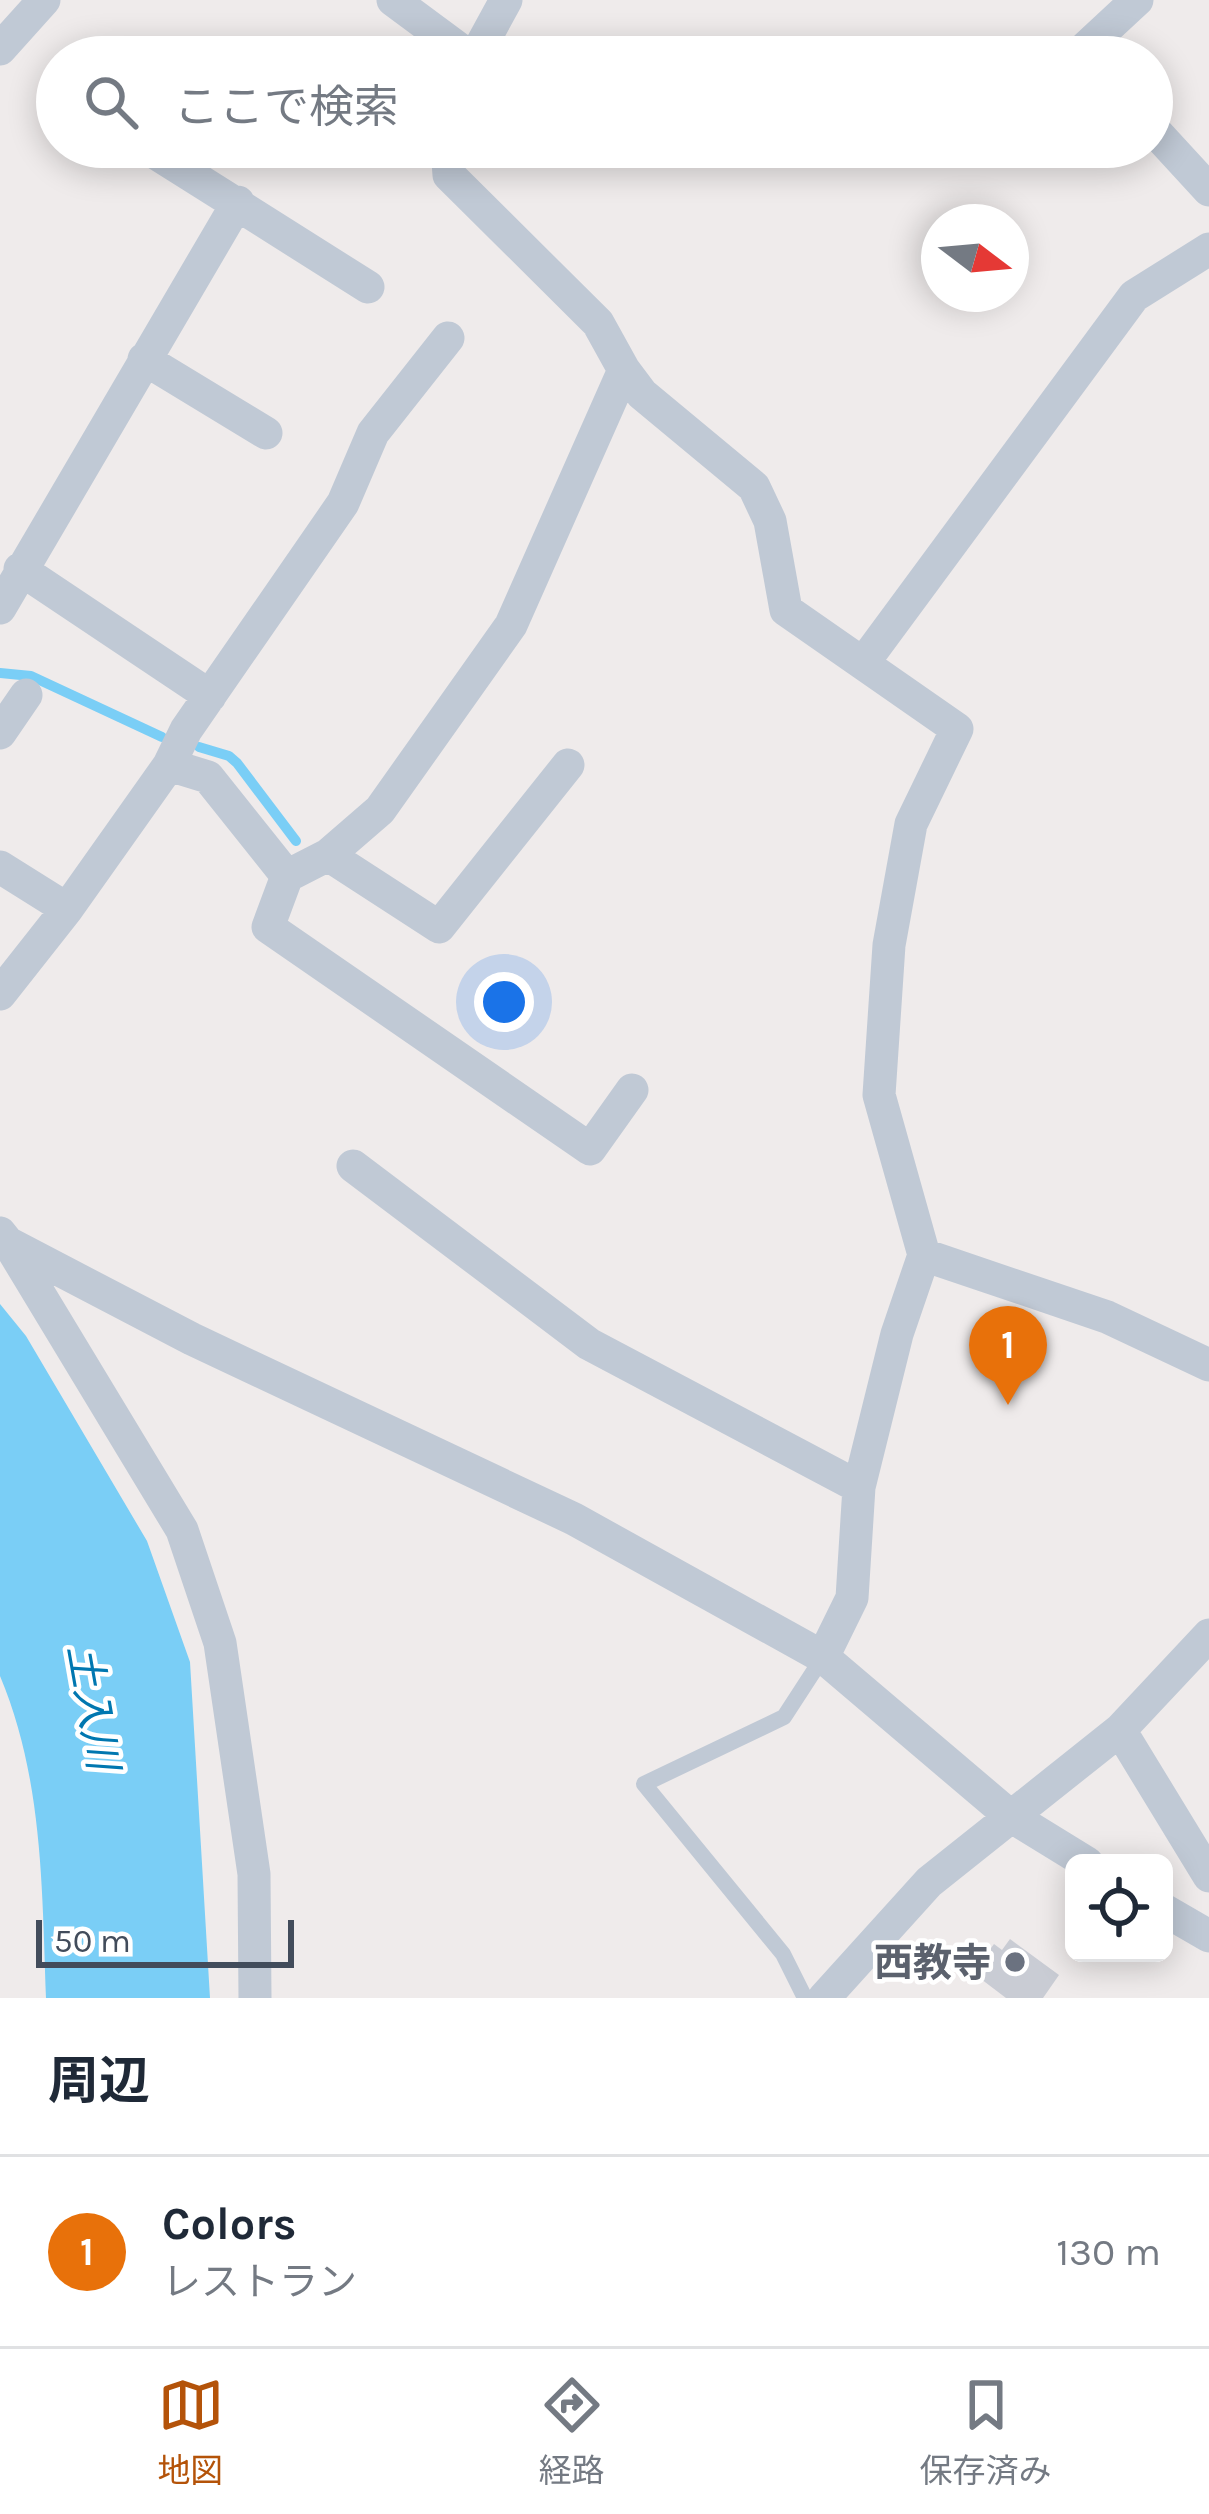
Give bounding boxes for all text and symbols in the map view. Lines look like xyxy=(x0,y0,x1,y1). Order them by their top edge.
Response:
search box xyxy=(36,36,1173,168)
icon: search xyxy=(78,69,144,135)
text: ここで検索 xyxy=(174,81,399,133)
north arrow xyxy=(921,204,1029,312)
your location xyxy=(474,972,534,1032)
pin: 1 xyxy=(969,1306,1047,1405)
water label: 土入川 xyxy=(57,1641,129,1777)
map controls xyxy=(1065,1854,1173,1962)
button: locate xyxy=(1065,1854,1173,1962)
scale bar xyxy=(36,1914,294,1967)
text: 50 m xyxy=(54,1922,131,1960)
place label: 西教寺 xyxy=(874,1940,991,1986)
marker: 西教寺 xyxy=(1002,1949,1028,1975)
text: 周辺 xyxy=(48,2051,150,2111)
text: Colors xyxy=(162,2198,297,2250)
text: 1 xyxy=(80,2229,94,2275)
text: 130 m xyxy=(1056,2229,1161,2275)
text: レストラン xyxy=(162,2259,357,2305)
tab: 地図 xyxy=(158,2372,224,2492)
tab: 経路 xyxy=(539,2372,605,2492)
tab: 保存済み xyxy=(920,2372,1052,2492)

